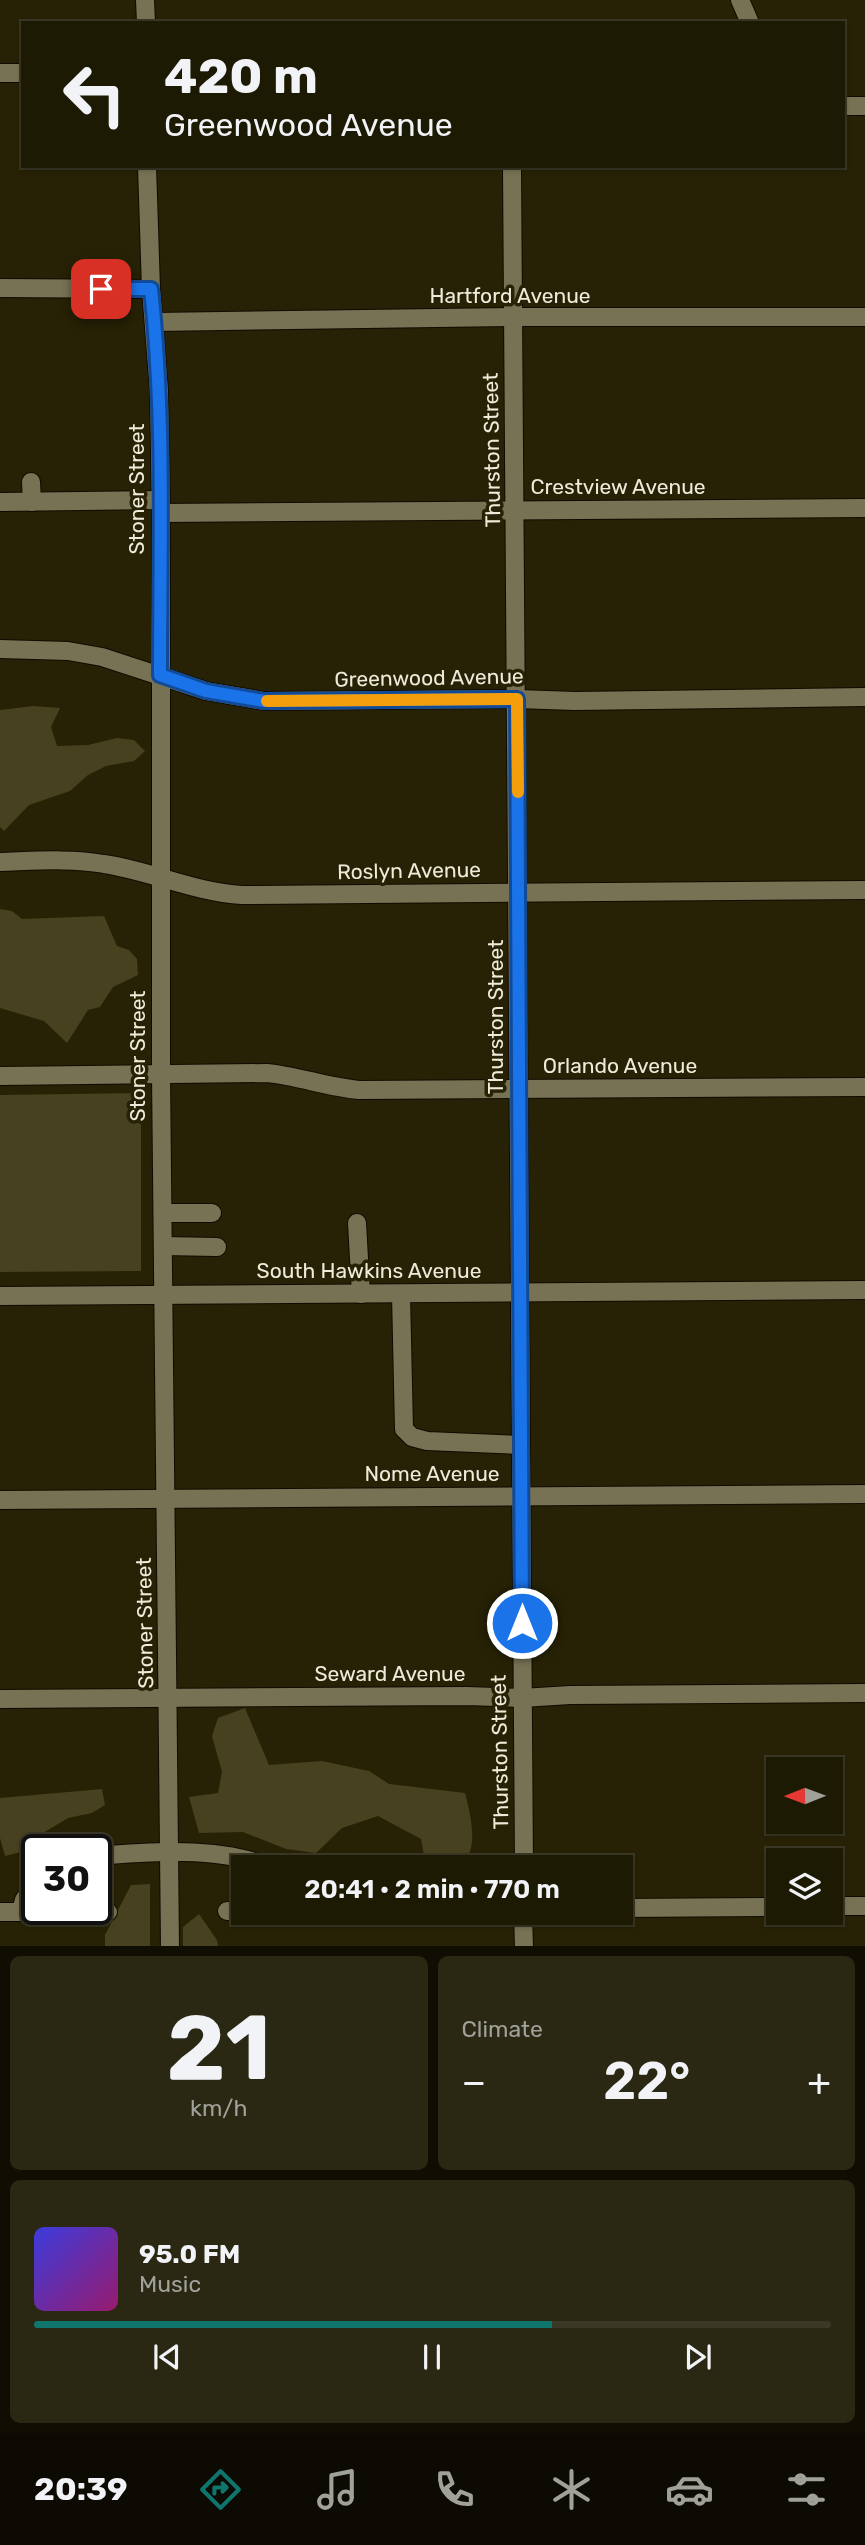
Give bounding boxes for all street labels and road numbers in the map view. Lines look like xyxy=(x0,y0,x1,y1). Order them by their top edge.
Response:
street label: Hartford Avenue xyxy=(429,283,591,308)
street label: Thurston Street xyxy=(478,372,505,528)
street label: Stoner Street xyxy=(124,423,149,555)
street label: Crestview Avenue xyxy=(530,474,706,499)
street label: Greenwood Avenue xyxy=(334,663,524,692)
street label: Roslyn Avenue xyxy=(337,857,481,884)
street label: Thurston Street xyxy=(483,940,508,1094)
street label: Stoner Street xyxy=(125,990,150,1122)
street label: Orlando Avenue xyxy=(543,1053,697,1078)
street label: South Hawkins Avenue xyxy=(257,1258,481,1283)
street label: Nome Avenue xyxy=(364,1461,500,1486)
street label: Stoner Street xyxy=(131,1557,158,1689)
street label: Seward Avenue xyxy=(314,1661,466,1686)
street label: Thurston Street xyxy=(486,1674,513,1830)

